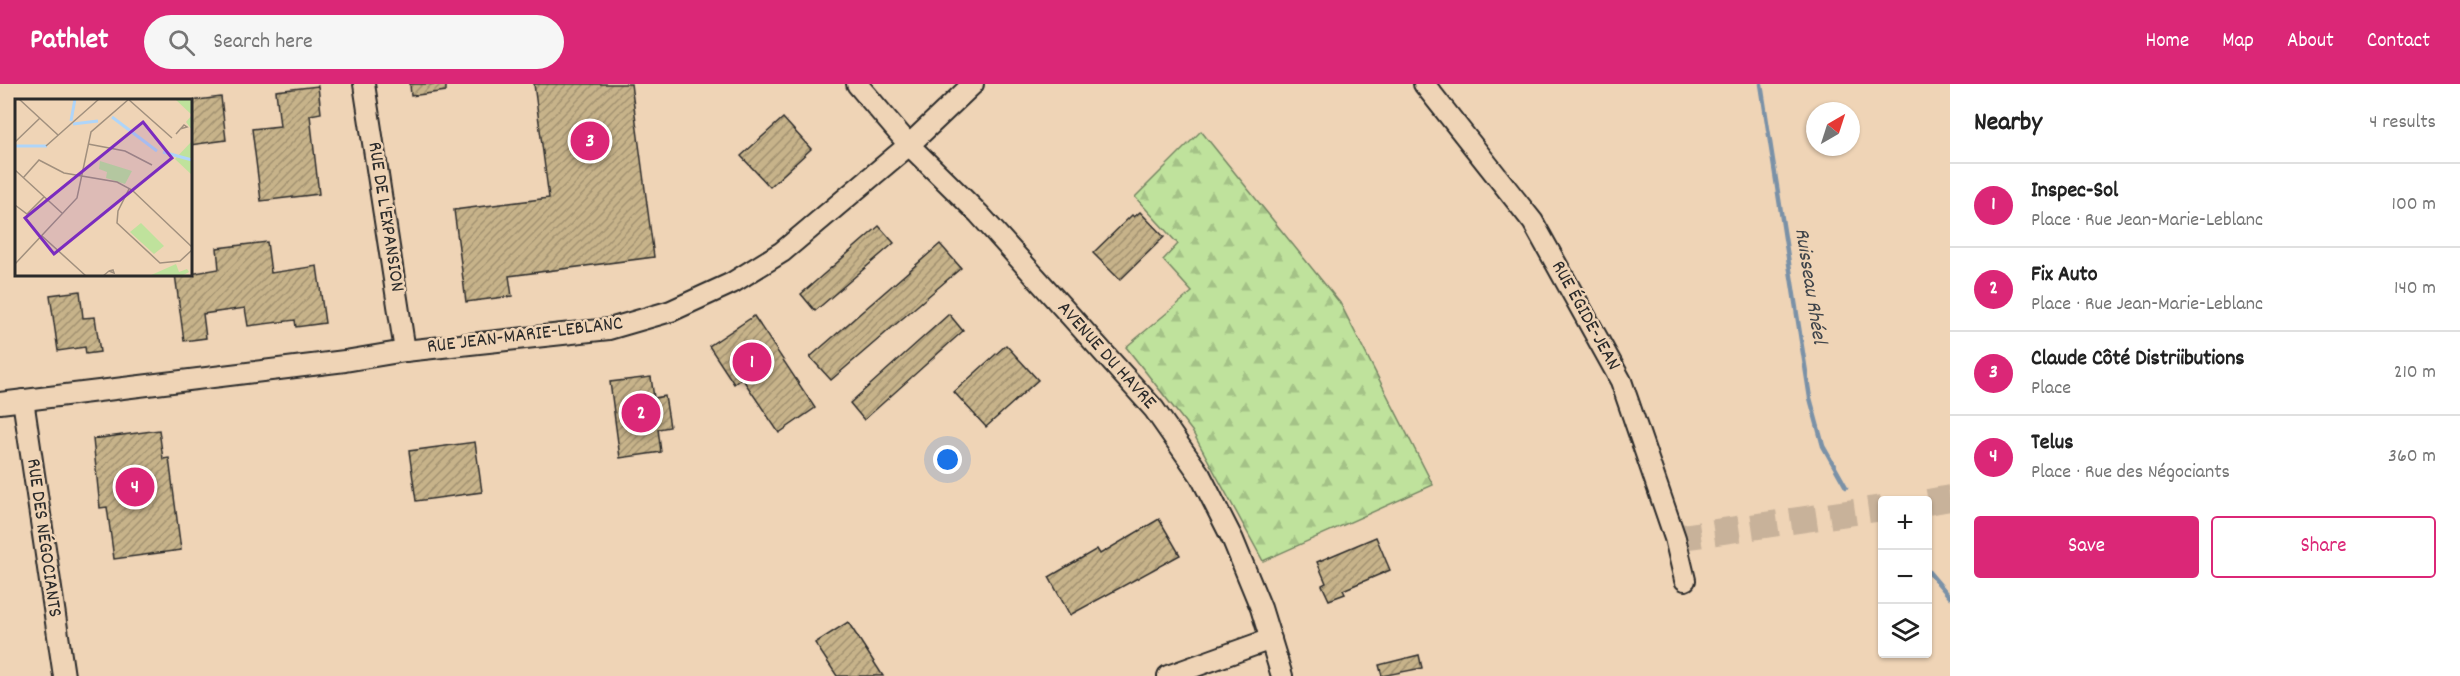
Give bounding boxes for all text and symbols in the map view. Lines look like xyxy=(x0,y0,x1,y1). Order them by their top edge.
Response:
search box xyxy=(144,15,564,69)
text: Pathlet xyxy=(30,22,108,62)
icon: search xyxy=(165,26,198,59)
text: Search here xyxy=(213,27,313,58)
text: Home xyxy=(2145,27,2189,57)
text: Map xyxy=(2222,27,2254,57)
text: About xyxy=(2287,27,2334,57)
text: Contact xyxy=(2367,27,2430,57)
inset map xyxy=(15,99,192,276)
north arrow xyxy=(1806,102,1860,156)
text: Nearby xyxy=(1974,105,2042,142)
text: 4 results xyxy=(2369,109,2436,137)
pin: 3 xyxy=(570,118,610,164)
street label: RUE DE L'EXPANSION xyxy=(359,140,411,294)
text: Inspec-Sol xyxy=(2031,176,2118,207)
text: 1 xyxy=(1991,191,1996,219)
text: 100 m xyxy=(2392,191,2436,219)
text: Place · Rue Jean-Marie-Leblanc xyxy=(2031,207,2263,235)
water label: Ruisseau Rhéel xyxy=(1785,226,1833,348)
street label: RUE ÉGIDE-JEAN xyxy=(1543,256,1627,376)
text: Fix Auto xyxy=(2031,260,2097,291)
text: 2 xyxy=(1989,275,1998,303)
text: 140 m xyxy=(2394,275,2436,303)
text: Place · Rue Jean-Marie-Leblanc xyxy=(2031,291,2263,319)
street label: AVENUE DU HAVRE xyxy=(1050,296,1162,416)
street label: RUE JEAN-MARIE-LEBLANC xyxy=(425,310,625,362)
pin: 1 xyxy=(732,340,771,384)
text: Claude Côté Distriibutions xyxy=(2031,344,2245,375)
text: 3 xyxy=(1989,359,1998,387)
text: 210 m xyxy=(2394,359,2436,387)
text: Place xyxy=(2031,375,2071,403)
pin: 2 xyxy=(622,390,660,436)
text: Telus xyxy=(2031,428,2073,459)
text: 4 xyxy=(1989,443,1998,471)
text: 360 m xyxy=(2388,443,2436,471)
your location xyxy=(933,445,962,474)
street label: RUE DES NÉGOCIANTS xyxy=(18,457,68,619)
text: Place · Rue des Négociants xyxy=(2031,459,2230,487)
pin: 4 xyxy=(116,464,154,510)
map controls xyxy=(1878,496,1932,658)
button: + xyxy=(1878,496,1932,550)
button: Save xyxy=(1974,516,2199,578)
button: Share xyxy=(2211,516,2436,578)
button: − xyxy=(1878,550,1932,604)
button: layers xyxy=(1878,604,1932,658)

